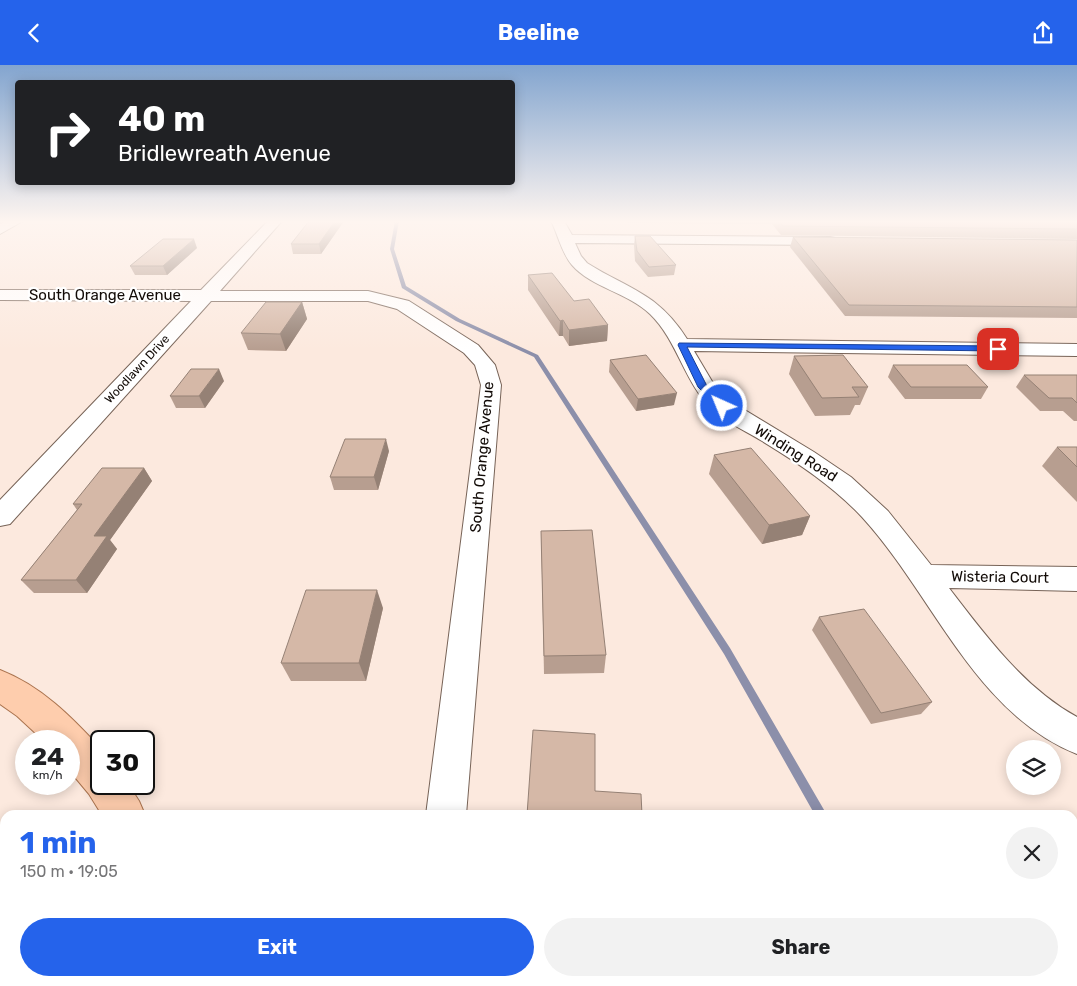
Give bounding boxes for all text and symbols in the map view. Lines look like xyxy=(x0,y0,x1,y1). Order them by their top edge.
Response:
icon: back xyxy=(20,19,48,47)
text: Beeline xyxy=(498,19,579,46)
icon: share xyxy=(1029,19,1057,47)
text: 40 m xyxy=(118,98,205,140)
icon: right xyxy=(35,100,100,165)
text: Bridlewreath Avenue xyxy=(118,140,331,167)
street label: South Orange Avenue xyxy=(29,286,181,304)
pin xyxy=(977,328,1019,370)
street label: Woodlawn Drive xyxy=(102,332,172,406)
icon: arrive xyxy=(984,335,1012,363)
position arrow xyxy=(695,379,747,431)
street label: South Orange Avenue xyxy=(466,381,498,533)
street label: Winding Road xyxy=(751,420,841,486)
street label: Wisteria Court xyxy=(951,567,1049,587)
speed limit sign: 30 xyxy=(90,730,155,795)
map controls xyxy=(1006,740,1061,795)
button: layers xyxy=(1006,740,1061,795)
text: 24 xyxy=(31,742,64,771)
text: km/h xyxy=(33,768,62,782)
text: 1 min xyxy=(20,825,97,861)
button: close xyxy=(1006,827,1058,879)
text: 150 m · 19:05 xyxy=(20,862,118,881)
button: Exit xyxy=(20,918,534,976)
button: Share xyxy=(544,918,1058,976)

